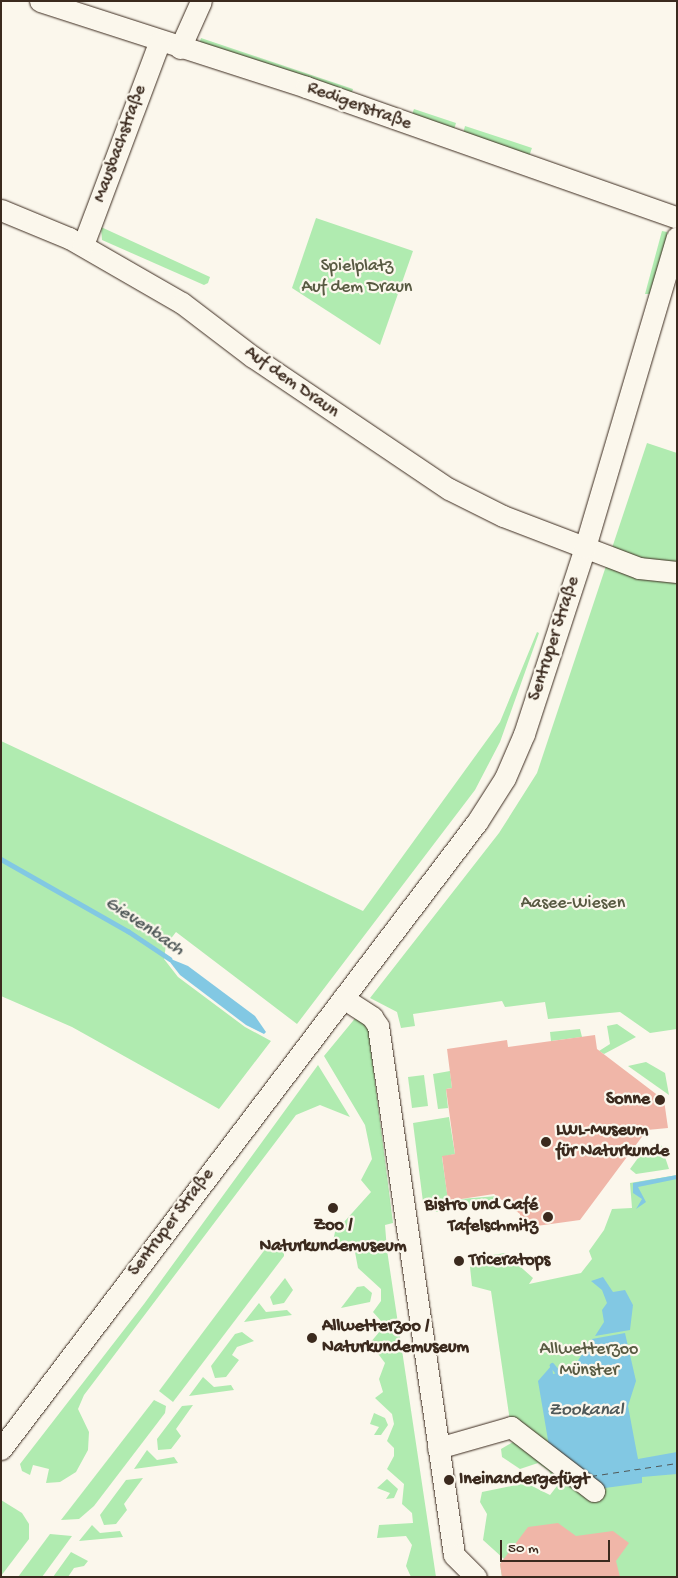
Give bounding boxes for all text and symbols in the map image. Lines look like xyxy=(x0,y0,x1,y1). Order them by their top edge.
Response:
street label: Redigerstraße xyxy=(304,78,414,136)
street label: Mausbachstraße xyxy=(90,82,152,206)
park label: Spielplatz Auf dem Draun xyxy=(302,257,412,300)
street label: Auf dem Draun xyxy=(239,342,343,424)
street label: Sentruper Straße xyxy=(525,574,585,704)
water label: Gievenbach xyxy=(100,892,188,962)
park label: Aasee-Wiesen xyxy=(521,893,625,915)
place label: Sonne xyxy=(606,1089,650,1111)
marker: Sonne xyxy=(654,1094,666,1106)
place label: LWL-Museum für Naturkunde xyxy=(556,1121,669,1164)
marker: LWL-Museum für Naturkunde xyxy=(540,1136,552,1148)
street label: Sentruper Straße xyxy=(124,1165,220,1281)
place label: Bistro und Café Tafelschmitz xyxy=(425,1196,538,1238)
marker: Zoo / Naturkundemuseum xyxy=(327,1202,339,1214)
marker: Bistro und Café Tafelschmitz xyxy=(542,1211,554,1223)
place label: Zoo / Naturkundemuseum xyxy=(259,1216,407,1258)
place label: Triceratops xyxy=(469,1250,550,1272)
marker: Triceratops xyxy=(453,1255,465,1267)
place label: Allwetterzoo / Naturkundemuseum xyxy=(322,1317,469,1360)
marker: Allwetterzoo / Naturkundemuseum xyxy=(306,1332,318,1344)
park label: Allwetterzoo Münster xyxy=(540,1340,638,1382)
water label: Zookanal xyxy=(549,1400,623,1422)
place label: Ineinandergefügt xyxy=(459,1469,589,1491)
marker: Ineinandergefügt xyxy=(443,1474,455,1486)
scale bar xyxy=(503,1530,613,1562)
text: 50 m xyxy=(508,1540,539,1558)

